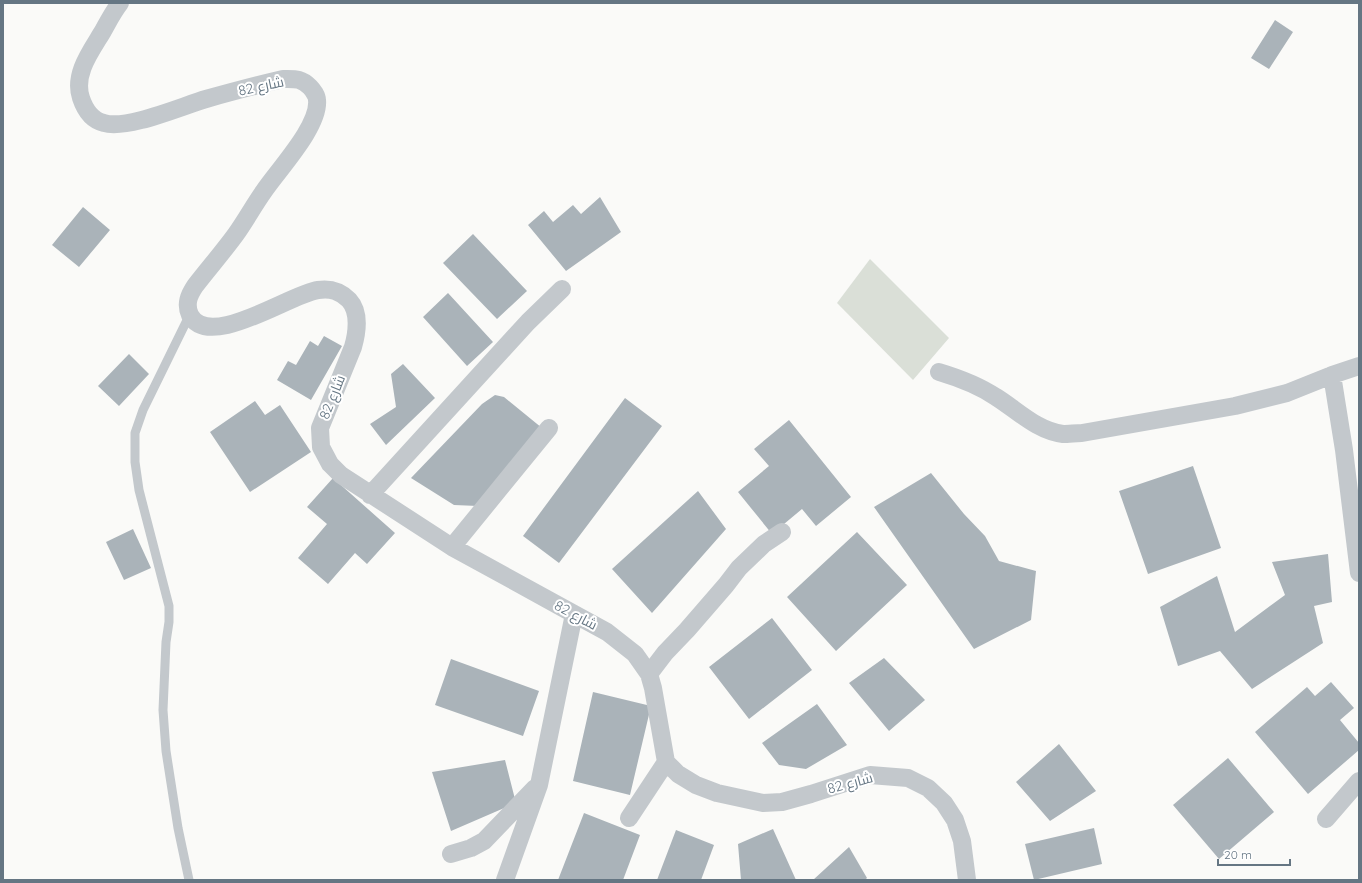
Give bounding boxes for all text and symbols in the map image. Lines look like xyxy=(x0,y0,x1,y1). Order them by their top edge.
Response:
street label: شارع 82 xyxy=(236,72,286,100)
street label: شارع 82 xyxy=(315,372,349,422)
street label: شارع 82 xyxy=(551,596,601,634)
street label: شارع 82 xyxy=(825,768,875,798)
scale bar xyxy=(1218,841,1290,867)
text: 20 m xyxy=(1224,847,1252,862)

